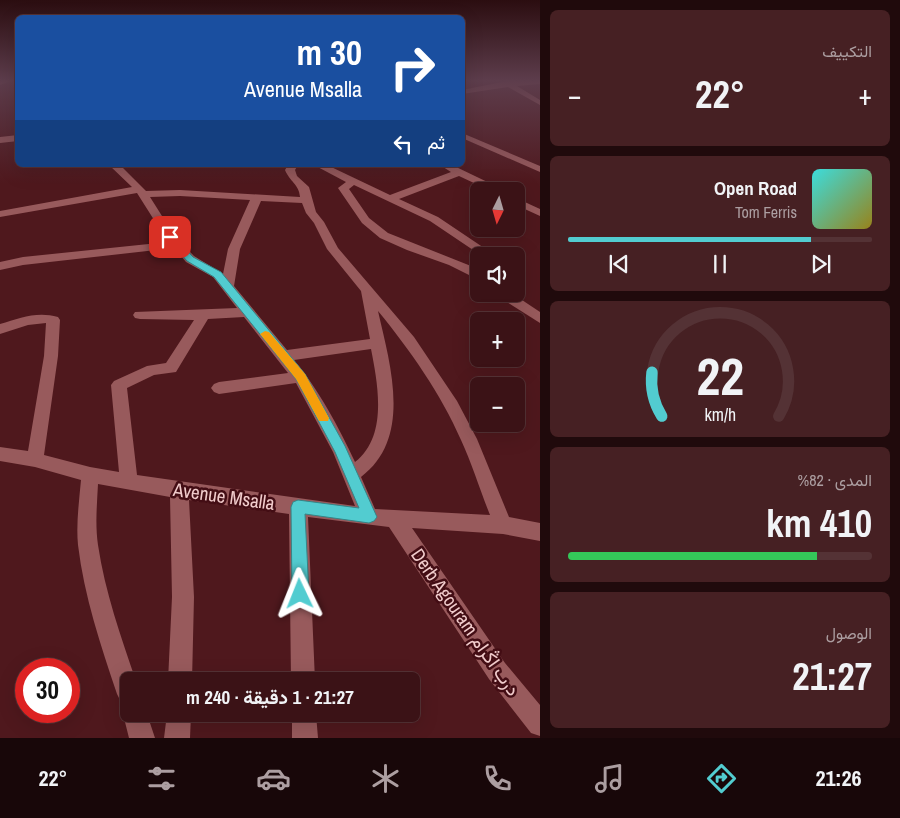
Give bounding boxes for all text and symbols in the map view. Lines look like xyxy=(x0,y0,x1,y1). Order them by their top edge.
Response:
text: 30 m xyxy=(297,29,362,76)
icon: right xyxy=(380,35,445,100)
text: التكييف xyxy=(822,40,872,62)
text: 22° xyxy=(695,69,745,120)
text: Avenue Msalla xyxy=(244,74,362,104)
text: − xyxy=(568,76,581,114)
text: + xyxy=(859,76,872,114)
text: ثم xyxy=(427,129,445,155)
icon: left xyxy=(389,130,417,158)
text: Open Road xyxy=(714,175,797,201)
north arrow xyxy=(470,182,525,238)
map controls xyxy=(470,182,525,432)
text: Tom Ferris xyxy=(735,201,797,223)
pin xyxy=(149,216,191,258)
icon: arrive xyxy=(156,223,184,251)
button: sound xyxy=(470,247,525,302)
icon: previous xyxy=(605,250,633,278)
icon: pause xyxy=(706,250,734,278)
icon: next xyxy=(807,250,835,278)
button: + xyxy=(470,312,525,367)
text: 22 xyxy=(696,341,744,411)
button: − xyxy=(470,377,525,432)
text: km/h xyxy=(704,403,736,427)
text: المدى · 82% xyxy=(798,469,872,491)
street label: Avenue Msalla xyxy=(171,476,277,516)
text: 410 km xyxy=(766,498,872,549)
street label: Derb Agouram درب اڭرام xyxy=(405,543,527,701)
position arrow xyxy=(273,567,325,619)
text: الوصول xyxy=(826,622,872,644)
text: 21:27 xyxy=(792,651,872,702)
speed limit sign: 30 xyxy=(15,658,80,723)
text: 21:27 · 1 دقيقة · 240 m xyxy=(186,684,354,710)
icon: filters xyxy=(144,761,179,796)
icon: car xyxy=(256,761,291,796)
icon: climate xyxy=(368,761,403,796)
icon: phone xyxy=(480,761,515,796)
icon: music xyxy=(592,761,627,796)
icon: directions xyxy=(704,761,739,796)
text: 22° xyxy=(39,763,67,793)
text: 21:26 xyxy=(815,763,862,793)

